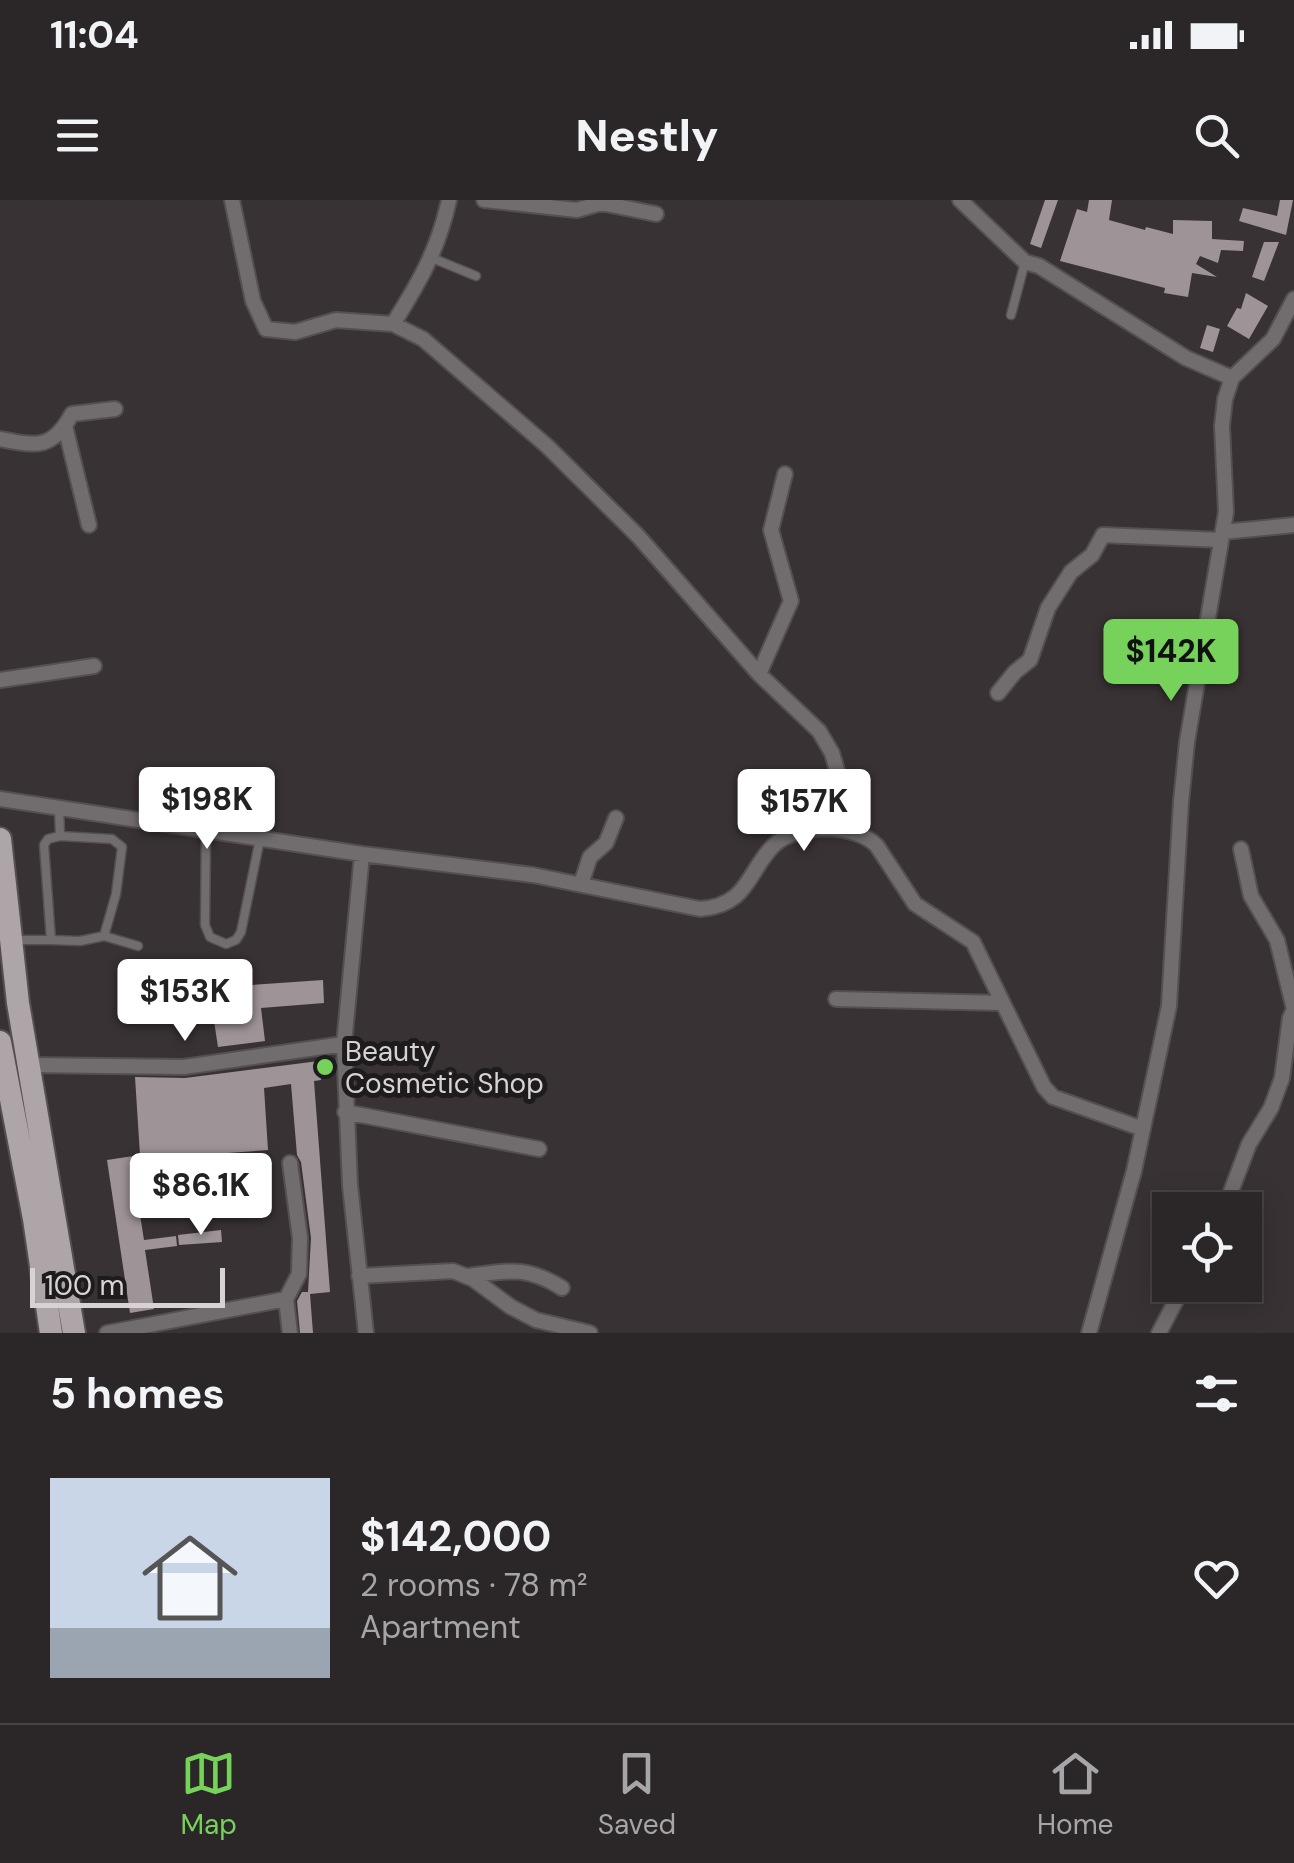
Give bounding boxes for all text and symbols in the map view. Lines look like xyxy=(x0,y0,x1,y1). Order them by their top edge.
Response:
text: 11:04 xyxy=(50,10,139,60)
text: Nestly xyxy=(576,106,718,165)
icon: menu xyxy=(50,108,105,163)
icon: search xyxy=(1189,108,1244,163)
pin: $142K xyxy=(1101,619,1241,704)
text: $142K xyxy=(1125,630,1217,672)
pin: $198K xyxy=(137,767,277,852)
pin: $157K xyxy=(734,769,874,854)
text: $198K xyxy=(161,778,253,820)
text: $157K xyxy=(760,780,848,822)
pin: $153K xyxy=(115,959,255,1044)
text: $153K xyxy=(139,970,231,1012)
place label: Beauty Cosmetic Shop xyxy=(345,1033,544,1102)
marker: Beauty Cosmetic Shop xyxy=(314,1056,336,1078)
pin: $86.1K xyxy=(120,1153,282,1238)
text: $86.1K xyxy=(152,1164,250,1206)
map controls xyxy=(1152,1192,1262,1302)
button: locate xyxy=(1152,1192,1262,1302)
scale bar xyxy=(30,1263,225,1308)
text: 100 m xyxy=(45,1267,124,1304)
text: 5 homes xyxy=(50,1366,225,1421)
icon: filters xyxy=(1189,1366,1244,1421)
text: $142,000 xyxy=(360,1509,551,1564)
icon: home xyxy=(130,1518,250,1638)
icon: heart xyxy=(1189,1551,1244,1606)
text: 2 rooms · 78 m² xyxy=(360,1564,588,1606)
text: Apartment xyxy=(360,1606,521,1648)
tab: Map xyxy=(180,1746,237,1843)
tab: Saved xyxy=(598,1746,676,1843)
tab: Home xyxy=(1037,1746,1114,1843)

